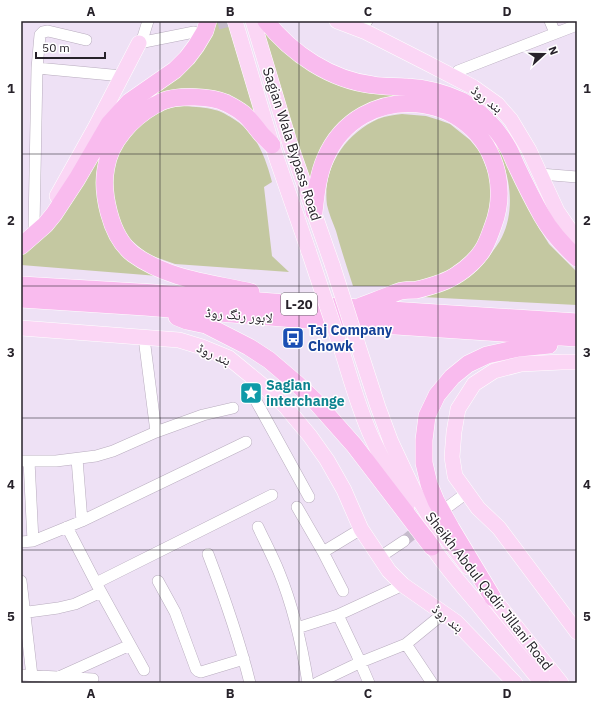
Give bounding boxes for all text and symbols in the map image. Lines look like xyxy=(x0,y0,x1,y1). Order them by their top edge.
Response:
text: A xyxy=(87,3,96,20)
text: B xyxy=(226,3,235,20)
text: C xyxy=(364,3,373,20)
text: D xyxy=(502,3,512,20)
scale bar xyxy=(36,34,105,60)
north arrow xyxy=(524,34,564,74)
text: 50 m xyxy=(42,40,70,55)
text: N xyxy=(545,44,561,57)
street label: Sagian Wala Bypass Road xyxy=(259,65,325,223)
text: 1 xyxy=(7,80,15,97)
text: 1 xyxy=(583,80,591,97)
street label: بند روڈ xyxy=(467,81,507,117)
text: 2 xyxy=(7,212,15,229)
text: 2 xyxy=(583,212,591,229)
road number: L-20 xyxy=(281,293,317,315)
street label: لاہور رنگ روڈ xyxy=(205,303,273,327)
place label: Taj Company Chowk xyxy=(308,321,393,355)
bus stop icon: Taj Company Chowk xyxy=(280,325,306,351)
street label: بند روڈ xyxy=(194,338,234,370)
text: 3 xyxy=(7,344,15,361)
text: 3 xyxy=(583,344,591,361)
place label: Sagian interchange xyxy=(266,376,345,410)
place icon: Sagian interchange xyxy=(238,380,264,406)
text: 4 xyxy=(7,476,15,493)
text: 4 xyxy=(583,476,591,493)
street label: Sheikh Abdul Qadir Jillani Road xyxy=(421,508,557,674)
street label: بند روڈ xyxy=(428,600,468,636)
text: 5 xyxy=(7,608,15,625)
text: 5 xyxy=(583,608,591,625)
text: A xyxy=(87,685,96,702)
text: B xyxy=(226,685,235,702)
text: C xyxy=(364,685,373,702)
text: D xyxy=(502,685,512,702)

